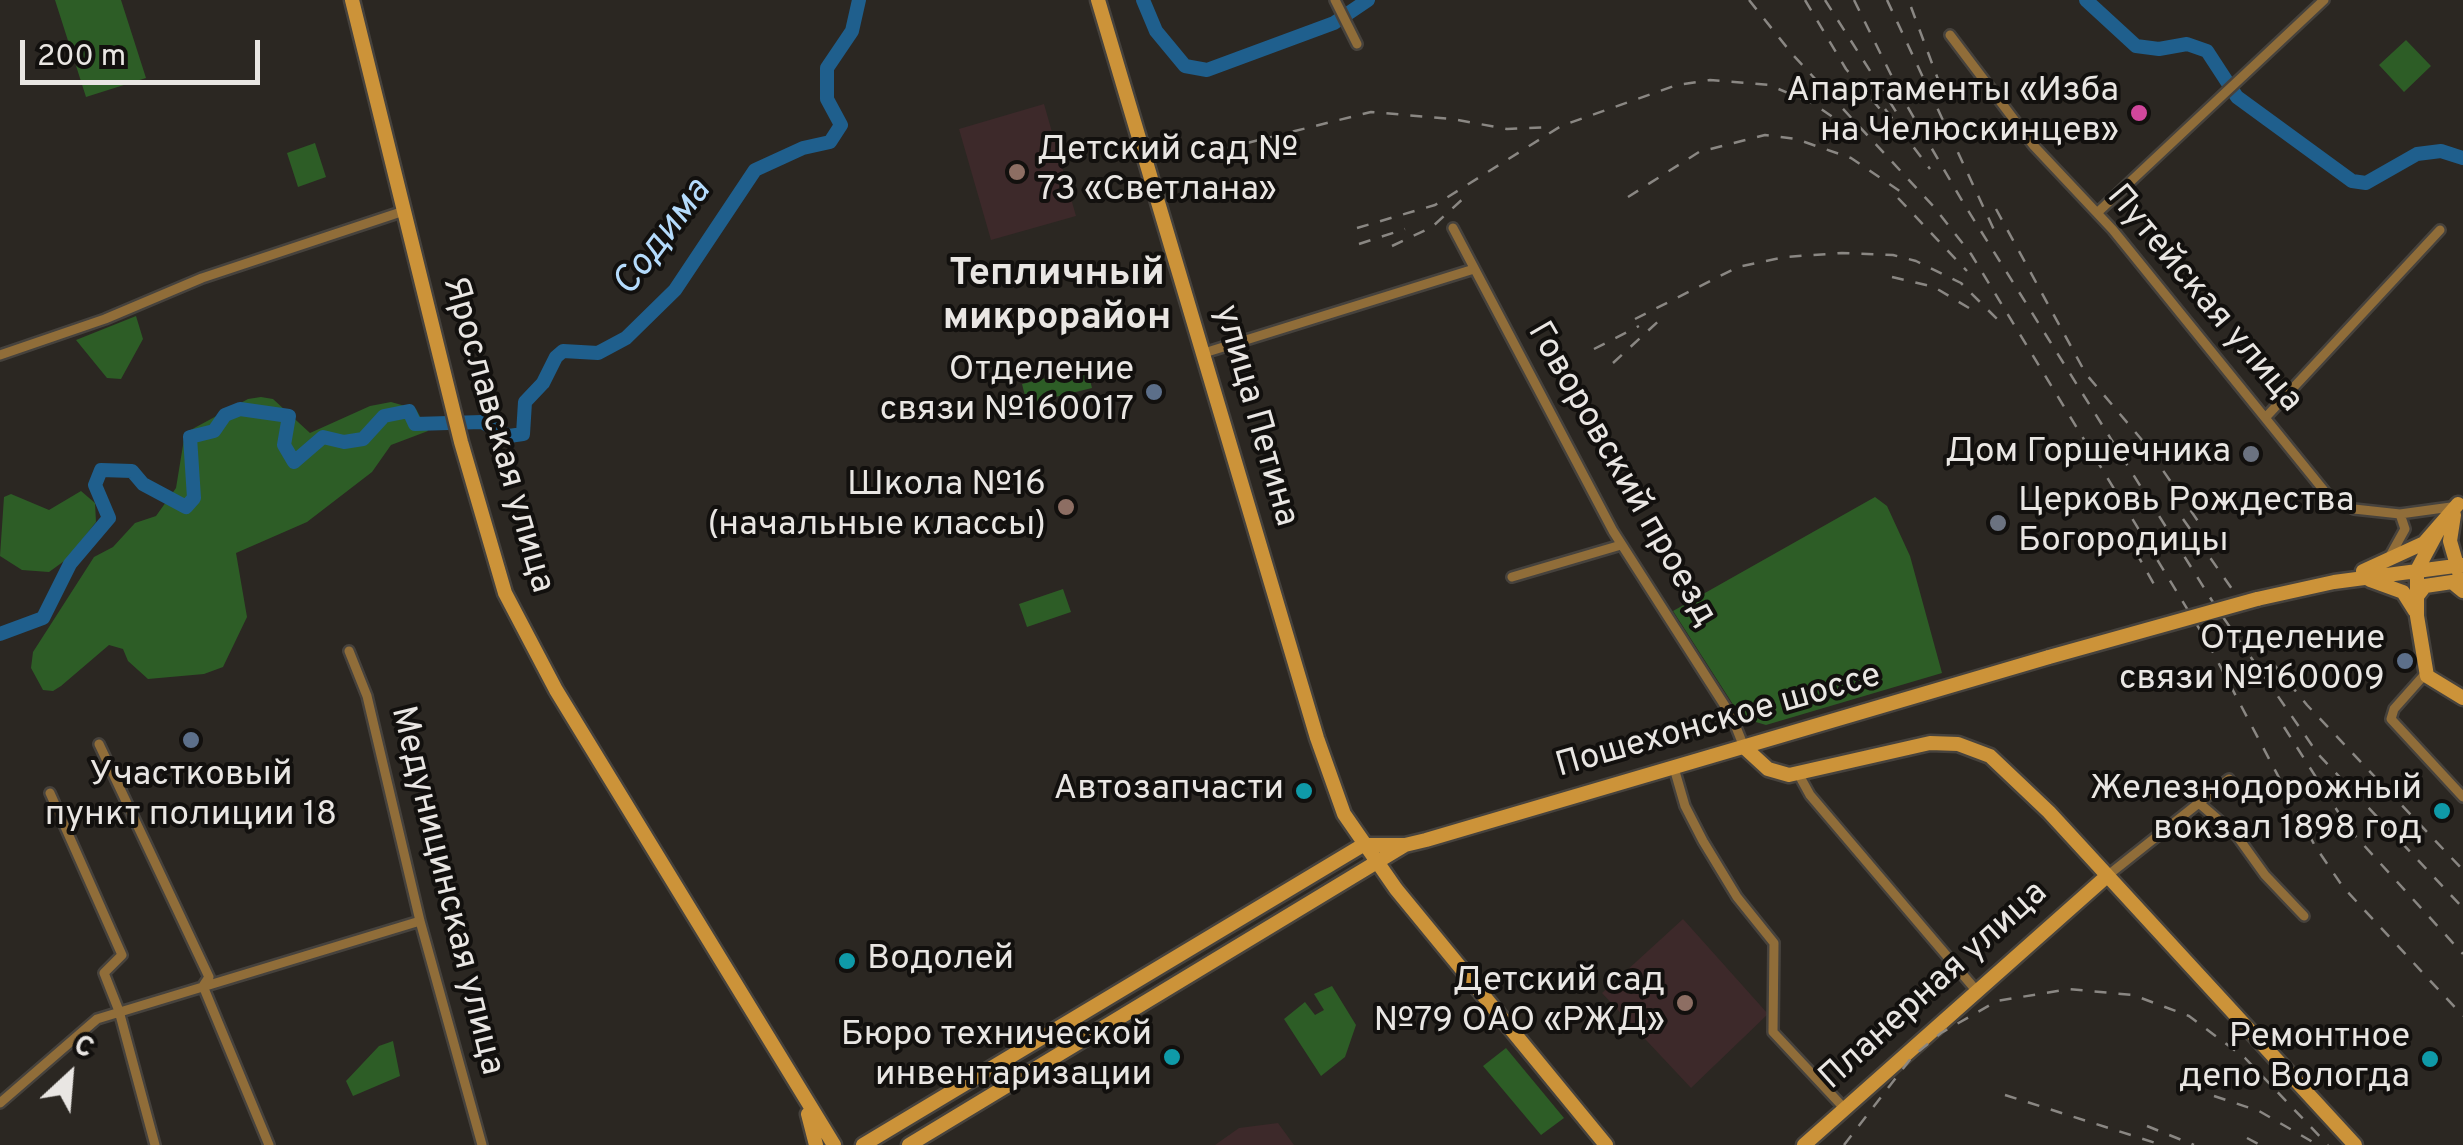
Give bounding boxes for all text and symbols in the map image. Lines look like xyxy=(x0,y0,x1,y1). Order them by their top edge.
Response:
scale bar xyxy=(25,20,265,82)
text: 200 m xyxy=(37,39,126,76)
place label: Апартаменты «Изба на Челюскинцев» xyxy=(1786,72,2119,154)
marker: Апартаменты «Изба на Челюскинцев» xyxy=(2128,102,2150,124)
place label: Детский сад № 73 «Светлана» xyxy=(1037,131,1298,213)
marker: Детский сад № 73 «Светлана» xyxy=(1006,161,1028,183)
water label: Содима xyxy=(605,171,723,307)
street label: Путейская улица xyxy=(2096,178,2310,422)
district label: Тепличный микрорайон xyxy=(943,253,1171,342)
street label: Ярославская улица xyxy=(431,272,561,598)
street label: улица Петина xyxy=(1202,300,1306,532)
street label: Говоровский проезд xyxy=(1516,316,1724,634)
place label: Отделение связи №160017 xyxy=(880,351,1134,433)
marker: Отделение связи №160017 xyxy=(1143,381,1165,403)
place label: Дом Горшечника xyxy=(1945,433,2231,475)
marker: Дом Горшечника xyxy=(2240,443,2262,465)
place label: Школа №16 (начальные классы) xyxy=(707,466,1046,548)
place label: Церковь Рождества Богородицы xyxy=(2018,482,2354,564)
marker: Школа №16 (начальные классы) xyxy=(1055,496,1077,518)
marker: Церковь Рождества Богородицы xyxy=(1987,512,2009,534)
place label: Отделение связи №160009 xyxy=(2119,620,2385,702)
marker: Отделение связи №160009 xyxy=(2394,650,2416,672)
street label: Пошехонское шоссе xyxy=(1552,656,1886,790)
street label: Медуницинская улица xyxy=(379,702,511,1080)
marker: Участковый пункт полиции 18 xyxy=(180,729,202,751)
place label: Участковый пункт полиции 18 xyxy=(45,756,337,838)
place label: Автозапчасти xyxy=(1053,770,1284,812)
place label: Железнодорожный вокзал 1898 год xyxy=(2090,770,2422,852)
marker: Автозапчасти xyxy=(1293,780,1315,802)
marker: Железнодорожный вокзал 1898 год xyxy=(2431,800,2453,822)
street label: Планерная улица xyxy=(1812,874,2058,1100)
place label: Водолей xyxy=(867,940,1014,982)
marker: Водолей xyxy=(836,950,858,972)
place label: Детский сад №79 ОАО «РЖД» xyxy=(1373,962,1665,1044)
marker: Детский сад №79 ОАО «РЖД» xyxy=(1674,992,1696,1014)
place label: Бюро технической инвентаризации xyxy=(841,1016,1152,1098)
place label: Ремонтное депо Вологда xyxy=(2179,1018,2410,1100)
north arrow xyxy=(20,1025,120,1125)
text: С xyxy=(67,1028,99,1068)
marker: Бюро технической инвентаризации xyxy=(1161,1046,1183,1068)
marker: Ремонтное депо Вологда xyxy=(2419,1048,2441,1070)

